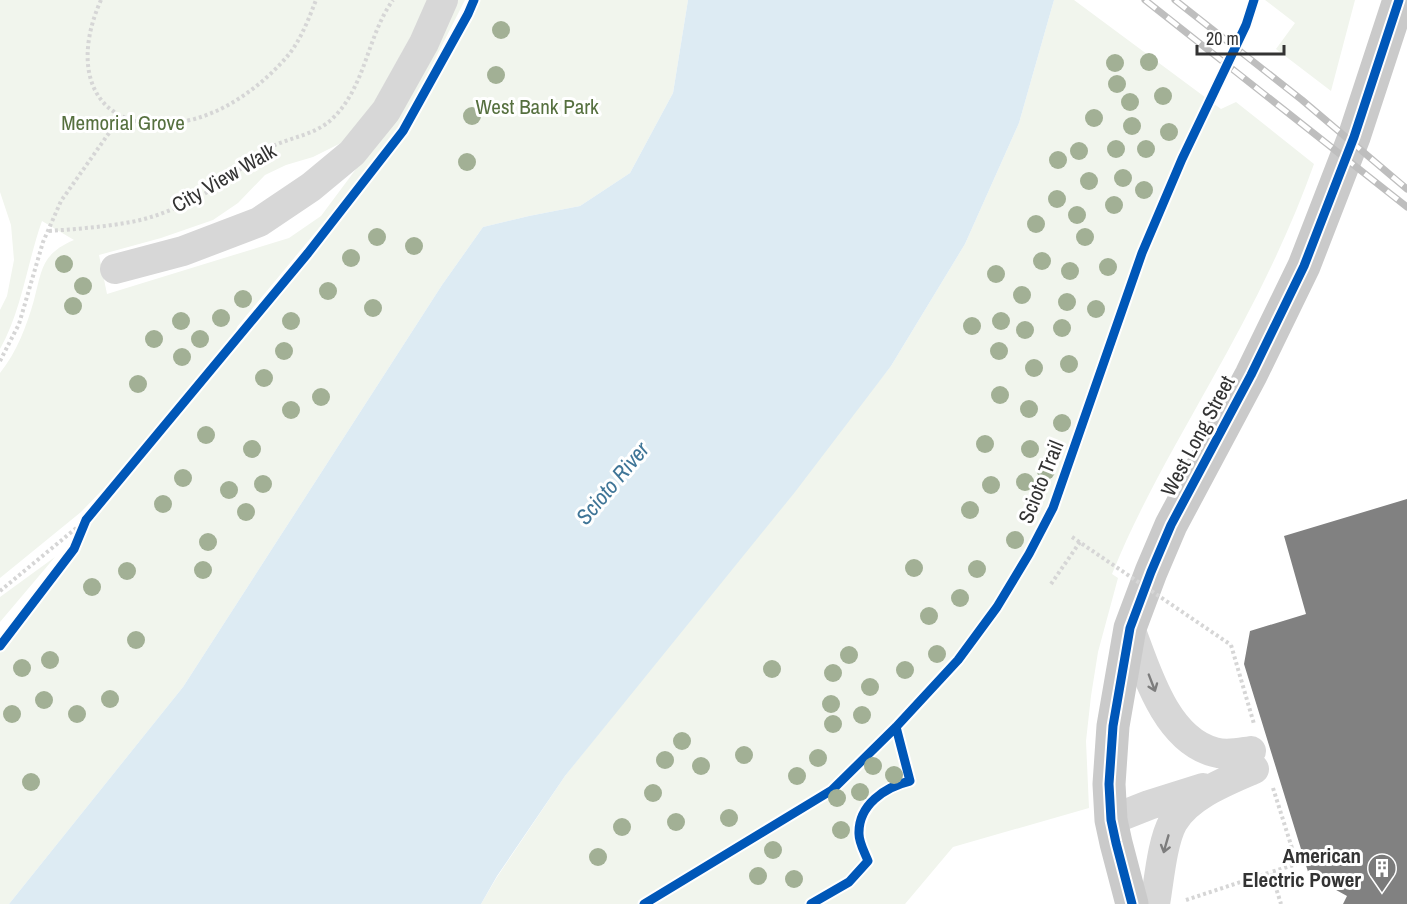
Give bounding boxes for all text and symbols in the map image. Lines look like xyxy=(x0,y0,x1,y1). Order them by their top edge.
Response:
scale bar xyxy=(1197,18,1284,56)
text: 20 m xyxy=(1206,26,1239,51)
park label: West Bank Park xyxy=(475,92,599,121)
park label: Memorial Grove xyxy=(61,108,185,137)
street label: City View Walk xyxy=(166,136,281,219)
street label: West Long Street xyxy=(1154,370,1242,501)
water label: Scioto River xyxy=(569,435,656,531)
street label: Scioto Trail xyxy=(1011,436,1070,528)
one-way arrow xyxy=(1147,673,1158,692)
one-way arrow xyxy=(1160,834,1171,853)
place label: American Electric Power xyxy=(1242,841,1361,894)
building icon: American Electric Power xyxy=(1366,852,1398,894)

